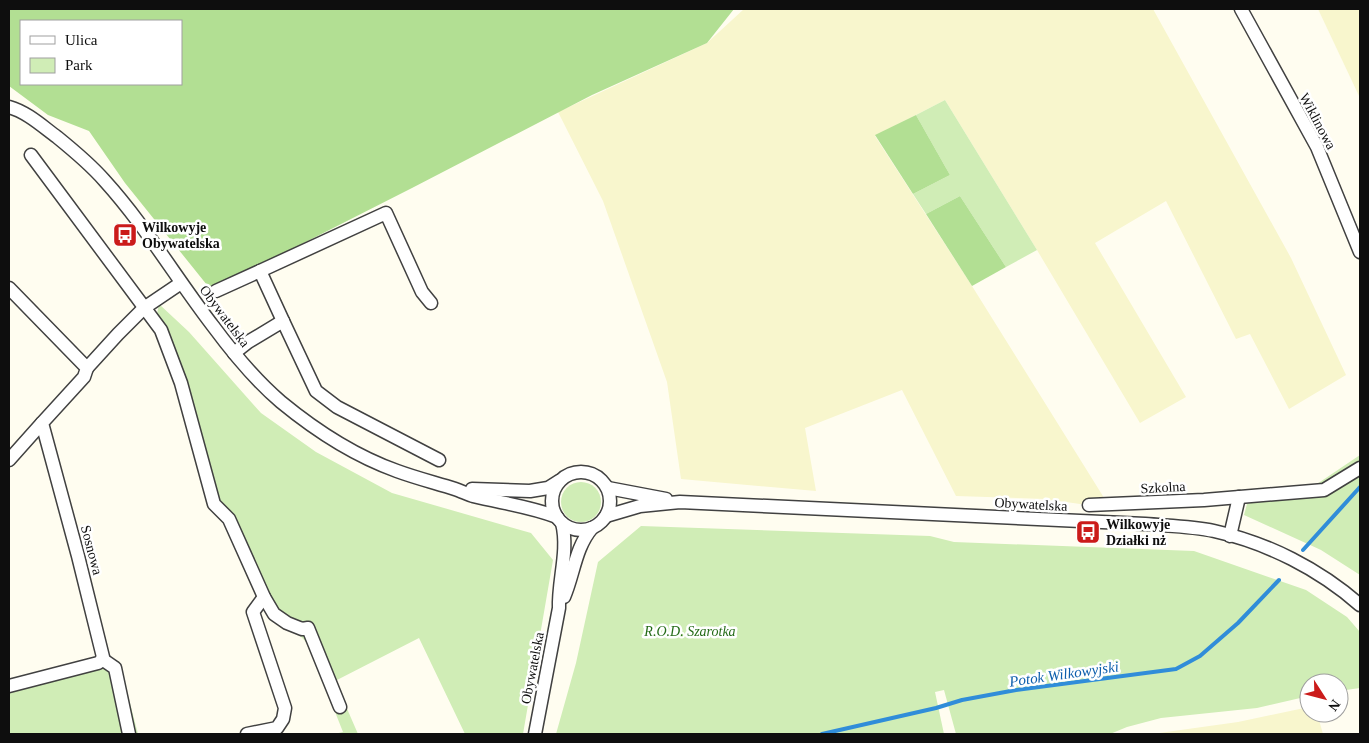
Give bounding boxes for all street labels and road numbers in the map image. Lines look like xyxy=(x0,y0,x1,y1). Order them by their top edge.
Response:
street label: Wiklinowa xyxy=(1296,90,1339,153)
street label: Obywatelska xyxy=(197,283,253,351)
street label: Szkolna xyxy=(1140,479,1187,496)
street label: Obywatelska xyxy=(994,495,1069,514)
street label: Sosnowa xyxy=(78,524,106,577)
street label: Obywatelska xyxy=(518,630,547,705)

